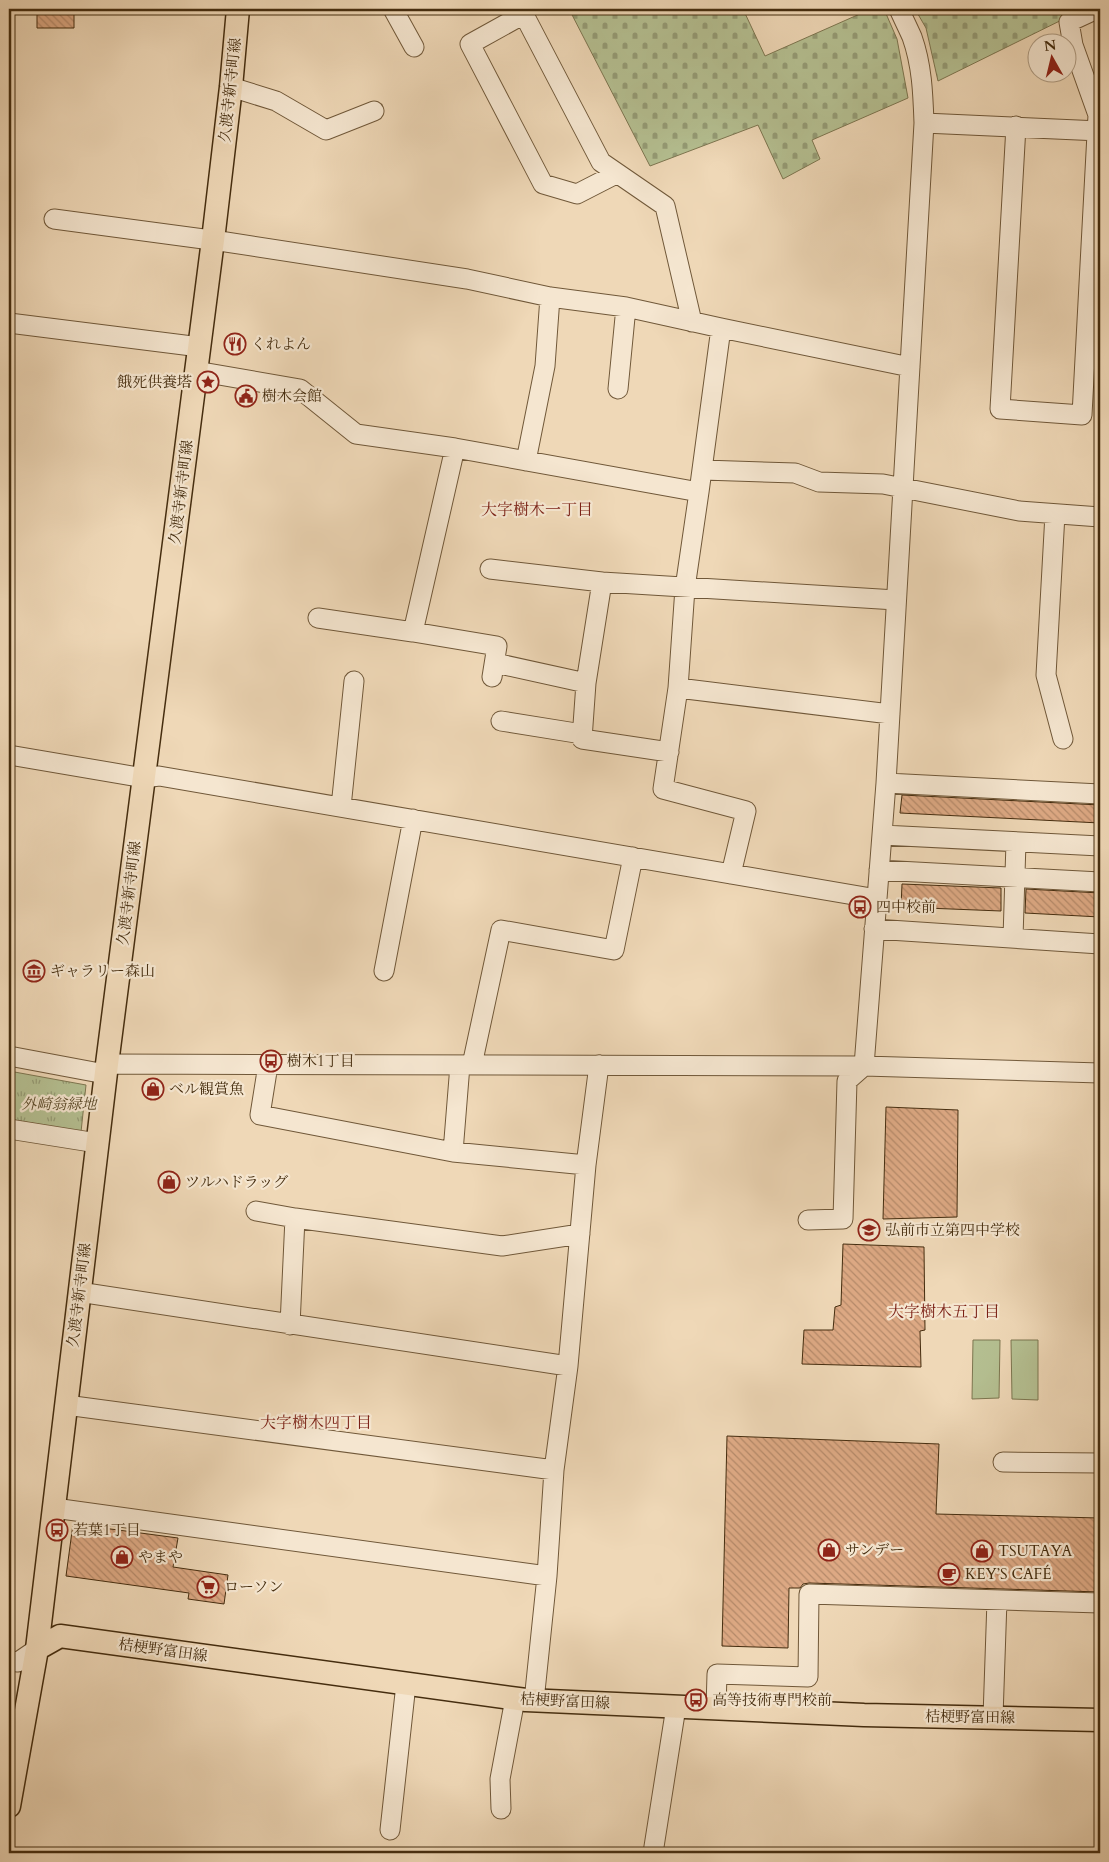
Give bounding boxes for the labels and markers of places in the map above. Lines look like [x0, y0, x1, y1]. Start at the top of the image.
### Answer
restaurant icon: くれよん [223, 332, 247, 356]
place label: くれよん [251, 334, 311, 354]
place icon: 餓死供養塔 [196, 370, 220, 394]
place label: 餓死供養塔 [117, 372, 192, 392]
public building icon: 樹木会館 [234, 384, 258, 408]
place label: 樹木会館 [262, 386, 322, 406]
bus stop icon: 四中校前 [848, 895, 872, 919]
place label: 四中校前 [876, 897, 936, 917]
museum icon: ギャラリー森山 [22, 959, 46, 983]
place label: ギャラリー森山 [50, 961, 155, 981]
bus stop icon: 樹木1丁目 [259, 1049, 283, 1073]
place label: 樹木1丁目 [287, 1051, 355, 1071]
shop icon: ベル観賞魚 [141, 1077, 165, 1101]
place label: ベル観賞魚 [169, 1079, 244, 1099]
shop icon: ツルハドラッグ [157, 1170, 181, 1194]
place label: ツルハドラッグ [185, 1172, 288, 1192]
school or university icon: 弘前市立第四中学校 [857, 1218, 881, 1242]
place label: 弘前市立第四中学校 [885, 1220, 1020, 1240]
bus stop icon: 若葉1丁目 [45, 1518, 69, 1542]
place label: 若葉1丁目 [73, 1520, 141, 1540]
shop icon: サンデー [817, 1538, 841, 1562]
shop icon: TSUTAYA [970, 1539, 994, 1563]
place label: サンデー [845, 1540, 904, 1560]
place label: TSUTAYA [998, 1541, 1073, 1561]
shop icon: やまや [110, 1545, 134, 1569]
place label: やまや [138, 1547, 183, 1567]
cafe icon: KEY’S CAFÉ [937, 1562, 961, 1586]
place label: KEY’S CAFÉ [965, 1564, 1051, 1584]
supermarket icon: ローソン [196, 1575, 220, 1599]
place label: ローソン [224, 1577, 283, 1597]
bus stop icon: 高等技術専門校前 [684, 1688, 708, 1712]
place label: 高等技術専門校前 [712, 1690, 832, 1710]

